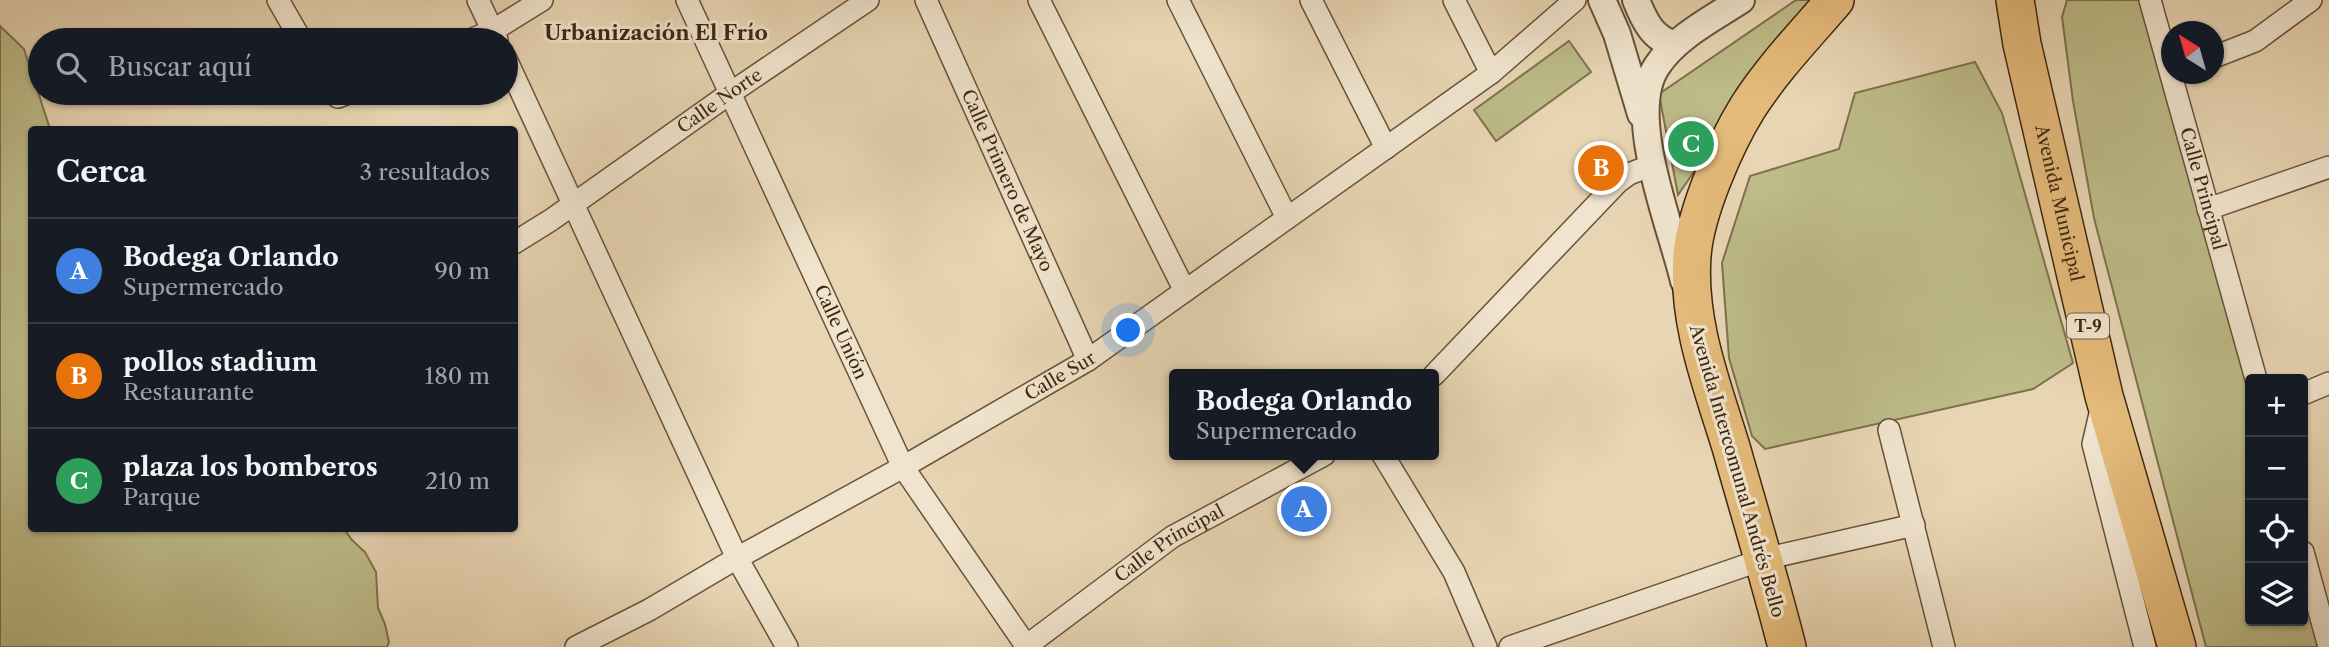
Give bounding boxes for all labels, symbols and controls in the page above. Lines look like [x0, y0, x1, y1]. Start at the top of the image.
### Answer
district label: Urbanización El Frío [544, 20, 768, 45]
north arrow [2161, 21, 2224, 84]
search box [28, 28, 518, 105]
icon: search [52, 48, 90, 86]
text: Buscar aquí [108, 51, 252, 83]
street label: Calle Norte [673, 64, 766, 138]
street label: Calle Primero de Mayo [957, 86, 1058, 275]
pin: C [1668, 118, 1714, 170]
street label: Avenida Municipal [2030, 122, 2088, 284]
street label: Calle Principal [2175, 125, 2230, 252]
pin: B [1578, 142, 1624, 194]
text: Cerca [56, 153, 146, 190]
text: 3 resultados [360, 158, 490, 186]
text: Bodega Orlando [123, 241, 339, 273]
text: A [70, 257, 88, 285]
text: 90 m [434, 257, 490, 285]
text: Supermercado [123, 273, 284, 301]
street label: Calle Unión [809, 281, 872, 383]
your location [1111, 313, 1145, 347]
road number: T-9 [2067, 314, 2109, 338]
street label: Avenida Intercomunal Andrés Bello [1684, 321, 1789, 620]
text: pollos stadium [123, 346, 318, 378]
street label: Calle Sur [1021, 347, 1101, 405]
text: B [70, 362, 88, 390]
text: 180 m [425, 362, 490, 390]
popup [1169, 369, 1439, 460]
map controls [2245, 374, 2308, 626]
button: + [2245, 374, 2308, 437]
text: Restaurante [123, 378, 254, 406]
text: Bodega Orlando [1196, 385, 1412, 417]
text: Supermercado [1196, 417, 1357, 445]
button: − [2245, 437, 2308, 500]
text: plaza los bomberos [123, 451, 378, 483]
text: C [70, 467, 88, 495]
text: 210 m [425, 467, 490, 495]
text: Parque [123, 483, 200, 511]
pin: A [1281, 483, 1327, 535]
street label: Calle Principal [1110, 500, 1228, 587]
button: locate [2245, 500, 2308, 563]
button: layers [2245, 563, 2308, 626]

